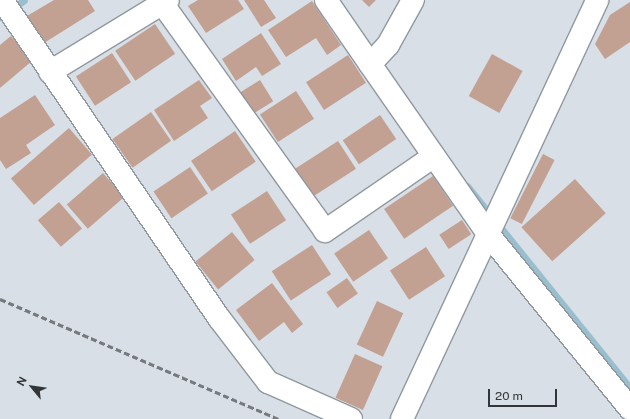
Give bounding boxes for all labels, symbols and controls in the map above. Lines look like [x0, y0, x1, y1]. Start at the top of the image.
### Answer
north arrow [12, 367, 52, 407]
text: N [14, 375, 29, 388]
scale bar [490, 381, 559, 407]
text: 20 m [495, 389, 523, 403]

